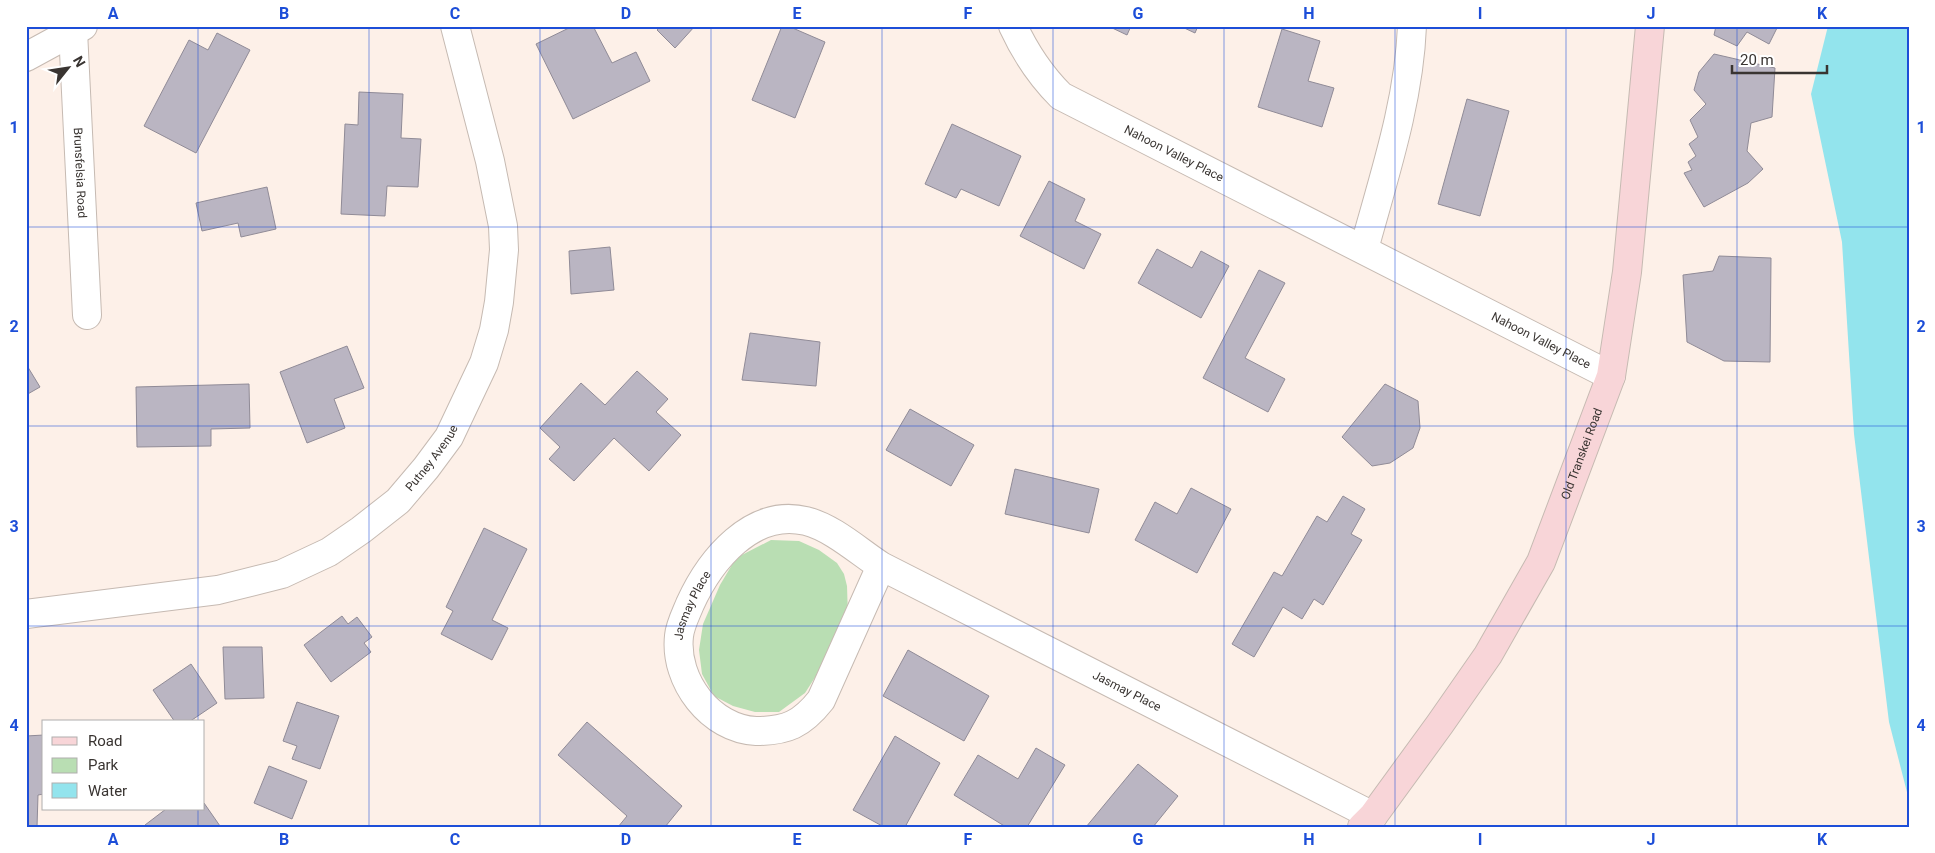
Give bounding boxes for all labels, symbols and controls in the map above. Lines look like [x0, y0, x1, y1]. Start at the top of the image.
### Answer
text: A [108, 4, 119, 23]
text: B [279, 4, 289, 23]
text: C [450, 4, 460, 23]
text: D [621, 4, 631, 23]
text: E [793, 4, 802, 23]
text: F [964, 4, 973, 23]
text: G [1133, 4, 1144, 23]
text: H [1303, 4, 1315, 23]
text: I [1478, 4, 1482, 23]
text: J [1647, 4, 1655, 23]
text: K [1817, 4, 1828, 23]
north arrow [42, 42, 92, 92]
scale bar [1732, 42, 1828, 74]
text: 20 m [1740, 51, 1774, 69]
text: N [70, 53, 89, 70]
text: 1 [9, 118, 19, 137]
text: 1 [1916, 118, 1926, 137]
street label: Nahoon Valley Place [1122, 122, 1226, 185]
street label: Brunsfelsia Road [71, 127, 89, 218]
street label: Nahoon Valley Place [1489, 309, 1593, 371]
text: 2 [9, 317, 19, 336]
text: 2 [1916, 317, 1926, 336]
street label: Old Transkei Road [1558, 406, 1605, 501]
street label: Putney Avenue [403, 423, 461, 494]
text: 3 [9, 517, 19, 536]
text: 3 [1916, 517, 1926, 536]
street label: Jasmay Place [672, 568, 714, 641]
street label: Jasmay Place [1091, 668, 1163, 714]
text: 4 [9, 716, 19, 735]
text: 4 [1916, 716, 1926, 735]
legend [42, 720, 205, 810]
text: Road [88, 732, 122, 750]
text: Park [88, 756, 119, 774]
text: Water [88, 782, 127, 800]
text: A [108, 830, 119, 849]
text: B [279, 830, 289, 849]
text: C [450, 830, 460, 849]
text: D [621, 830, 631, 849]
text: E [793, 830, 802, 849]
text: F [964, 830, 973, 849]
text: G [1133, 830, 1144, 849]
text: H [1303, 830, 1315, 849]
text: I [1478, 830, 1482, 849]
text: J [1647, 830, 1655, 849]
text: K [1817, 830, 1828, 849]

